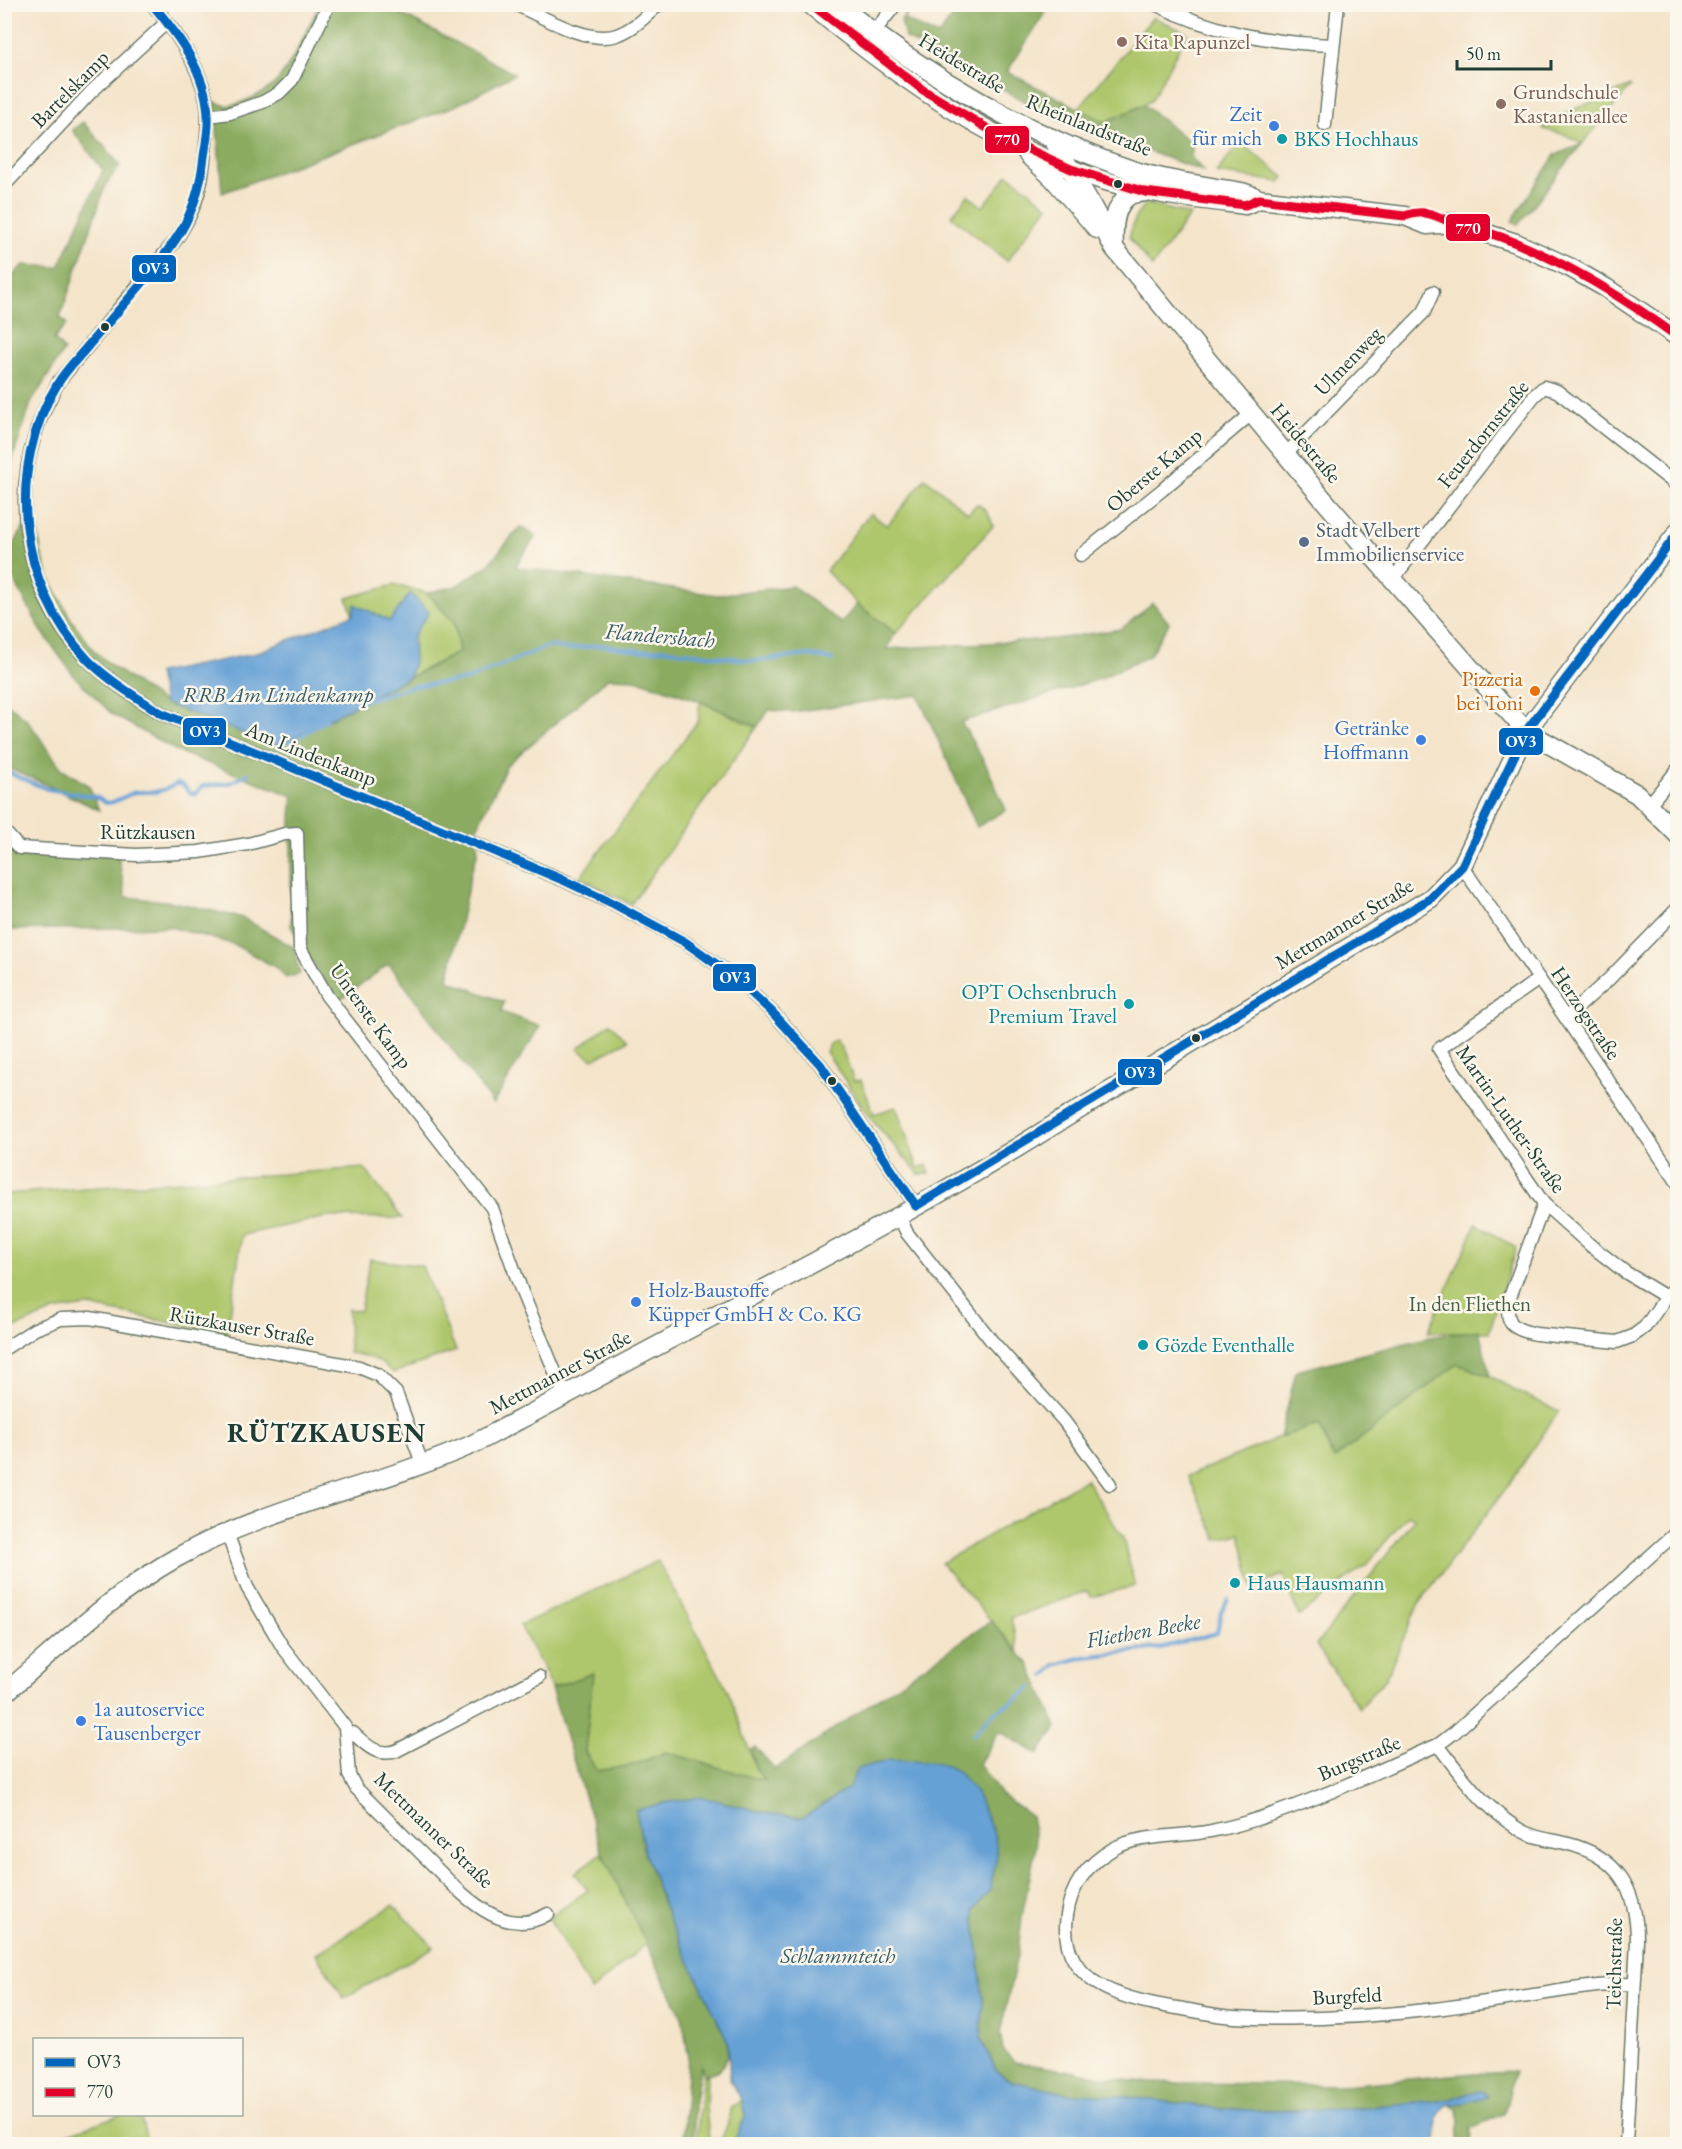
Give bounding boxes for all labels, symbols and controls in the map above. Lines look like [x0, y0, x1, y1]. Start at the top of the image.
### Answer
street label: Heidestraße [914, 26, 1011, 99]
place label: Kita Rapunzel [1134, 28, 1250, 55]
scale bar [1457, 33, 1552, 71]
marker: Kita Rapunzel [1115, 35, 1129, 49]
text: 50 m [1466, 42, 1501, 65]
street label: Bartelskamp [25, 44, 115, 133]
place label: Grundschule Kastanienallee [1513, 78, 1628, 129]
street label: Rheinlandstraße [1023, 87, 1156, 162]
marker: Grundschule Kastanienallee [1494, 97, 1508, 111]
place label: Zeit für mich [1192, 100, 1262, 151]
marker: Zeit für mich [1267, 119, 1281, 133]
line badge: 770 [984, 125, 1030, 154]
place label: BKS Hochhaus [1294, 125, 1419, 152]
text: 770 [994, 129, 1020, 150]
marker: BKS Hochhaus [1275, 132, 1289, 146]
unlabelled marker [1112, 178, 1124, 190]
line badge: 770 [1445, 213, 1491, 242]
text: 770 [1455, 218, 1481, 239]
line badge: OV3 [131, 254, 177, 283]
text: OV3 [138, 258, 170, 279]
street label: Ulmenweg [1308, 319, 1388, 401]
unlabelled marker [99, 321, 111, 333]
street label: Feuerdornstraße [1431, 374, 1534, 493]
street label: Heidestraße [1265, 397, 1348, 488]
street label: Oberste Kamp [1100, 421, 1208, 518]
place label: Stadt Velbert Immobilienservice [1316, 516, 1464, 567]
marker: Stadt Velbert Immobilienservice [1297, 535, 1311, 549]
water label: Flandersbach [603, 616, 716, 655]
place label: Pizzeria bei Toni [1456, 665, 1524, 716]
water label: RRB Am Lindenkamp [183, 680, 374, 709]
marker: Pizzeria bei Toni [1528, 684, 1542, 698]
place label: Getränke Hoffmann [1323, 714, 1409, 765]
street label: Am Lindenkamp [241, 715, 381, 792]
line badge: OV3 [182, 717, 227, 746]
text: OV3 [189, 721, 221, 742]
line badge: OV3 [1498, 727, 1544, 756]
text: OV3 [1505, 731, 1537, 752]
marker: Getränke Hoffmann [1414, 733, 1428, 747]
street label: Rützkausen [100, 818, 196, 845]
street label: Mettmanner Straße [1270, 872, 1418, 975]
street label: Unterste Kamp [324, 958, 419, 1074]
street label: Herzogstraße [1545, 961, 1628, 1065]
line badge: OV3 [712, 963, 757, 992]
text: OV3 [719, 967, 751, 988]
place label: OPT Ochsenbruch Premium Travel [961, 978, 1117, 1029]
marker: OPT Ochsenbruch Premium Travel [1122, 997, 1136, 1011]
unlabelled marker [1190, 1032, 1202, 1044]
street label: Martin-Luther-Straße [1450, 1039, 1573, 1198]
line badge: OV3 [1117, 1058, 1163, 1086]
text: OV3 [1124, 1062, 1156, 1083]
unlabelled marker [826, 1075, 838, 1087]
place label: Holz-Baustoffe Küpper GmbH & Co. KG [648, 1276, 862, 1327]
park label: In den Fliethen [1409, 1290, 1531, 1317]
marker: Holz-Baustoffe Küpper GmbH & Co. KG [629, 1295, 643, 1309]
street label: Rützkauser Straße [168, 1299, 317, 1352]
street label: Mettmanner Straße [484, 1323, 635, 1420]
place label: Gözde Eventhalle [1155, 1331, 1295, 1358]
marker: Gözde Eventhalle [1136, 1338, 1150, 1352]
district label: RÜTZKAUSEN [227, 1415, 427, 1450]
place label: Haus Hausmann [1247, 1569, 1385, 1596]
marker: Haus Hausmann [1228, 1576, 1242, 1590]
water label: Fliethen Beeke [1083, 1606, 1203, 1655]
place label: 1a autoservice Tausenberger [93, 1695, 205, 1746]
marker: 1a autoservice Tausenberger [74, 1714, 88, 1728]
street label: Burgstraße [1313, 1728, 1404, 1787]
street label: Mettmanner Straße [369, 1766, 500, 1894]
street label: Teichstraße [1599, 1918, 1628, 2010]
water label: Schlammteich [779, 1941, 896, 1970]
street label: Burgfeld [1312, 1980, 1383, 2011]
legend [33, 2038, 243, 2116]
text: OV3 [87, 2050, 121, 2073]
text: 770 [87, 2080, 113, 2103]

